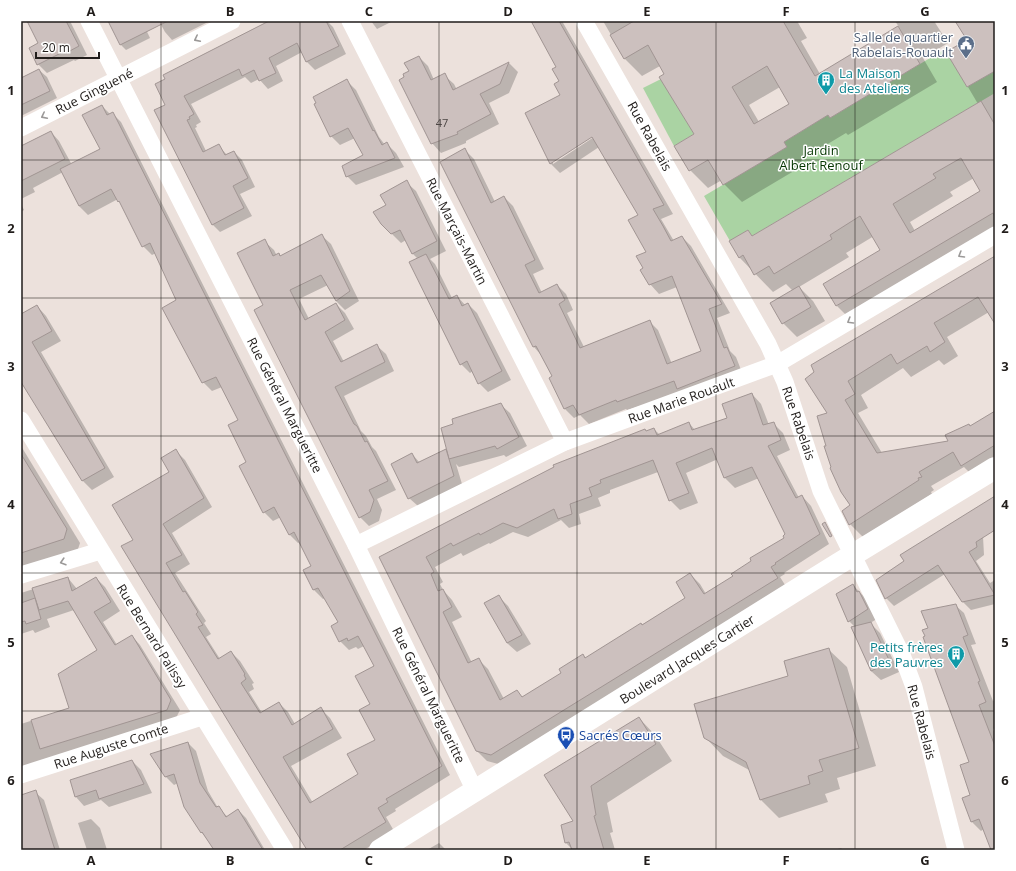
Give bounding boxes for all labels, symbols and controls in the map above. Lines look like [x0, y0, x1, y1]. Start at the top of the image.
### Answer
text: A [87, 2, 96, 20]
text: B [226, 2, 235, 20]
text: C [365, 2, 373, 20]
text: D [503, 2, 513, 20]
text: E [643, 2, 651, 20]
text: F [782, 2, 790, 20]
text: G [920, 2, 930, 20]
place label: Salle de quartier Rabelais-Rouault [851, 28, 954, 61]
scale bar [36, 34, 99, 60]
one-way arrow [194, 34, 202, 41]
public building icon: Salle de quartier Rabelais-Rouault [956, 34, 976, 59]
text: 20 m [42, 39, 70, 56]
street label: Rue Ginguené [52, 64, 136, 118]
place label: La Maison des Ateliers [839, 64, 909, 97]
building icon: La Maison des Ateliers [816, 70, 836, 95]
text: 1 [7, 81, 15, 99]
text: 1 [1001, 81, 1009, 99]
street label: Rue Rabelais [623, 98, 677, 174]
one-way arrow [41, 112, 48, 119]
house number: 47 [436, 115, 448, 130]
park label: Jardin Albert Renouf [779, 141, 863, 174]
street label: Rue Marçais-Martin [422, 174, 492, 288]
text: 2 [7, 219, 15, 237]
text: 2 [1001, 219, 1009, 237]
one-way arrow [958, 250, 965, 257]
one-way arrow [847, 317, 854, 324]
street label: Rue Général Margueritte [243, 334, 327, 476]
text: 3 [7, 357, 15, 375]
text: 3 [1001, 357, 1009, 375]
street label: Rue Marie Rouault [625, 372, 737, 428]
street label: Rue Rabelais [778, 384, 820, 462]
text: 4 [7, 495, 15, 513]
text: 4 [1001, 495, 1009, 513]
one-way arrow [59, 557, 66, 566]
street label: Rue Bernard Palissy [113, 580, 192, 692]
street label: Boulevard Jacques Cartier [616, 610, 759, 708]
street label: Rue Général Margueritte [388, 624, 470, 766]
text: 5 [7, 633, 15, 651]
text: 5 [1001, 633, 1009, 651]
place label: Petits frères des Pauvres [870, 638, 943, 671]
building icon: Petits frères des Pauvres [946, 644, 966, 669]
street label: Rue Rabelais [903, 682, 941, 762]
street label: Rue Auguste Comte [51, 719, 171, 773]
bus stop icon: Sacrés Cœurs [556, 725, 576, 750]
place label: Sacrés Cœurs [579, 726, 662, 744]
text: 6 [7, 771, 15, 789]
text: 6 [1001, 771, 1009, 789]
text: A [87, 851, 96, 869]
text: B [226, 851, 235, 869]
text: C [365, 851, 373, 869]
text: D [503, 851, 513, 869]
text: E [643, 851, 651, 869]
text: F [782, 851, 790, 869]
text: G [920, 851, 930, 869]

